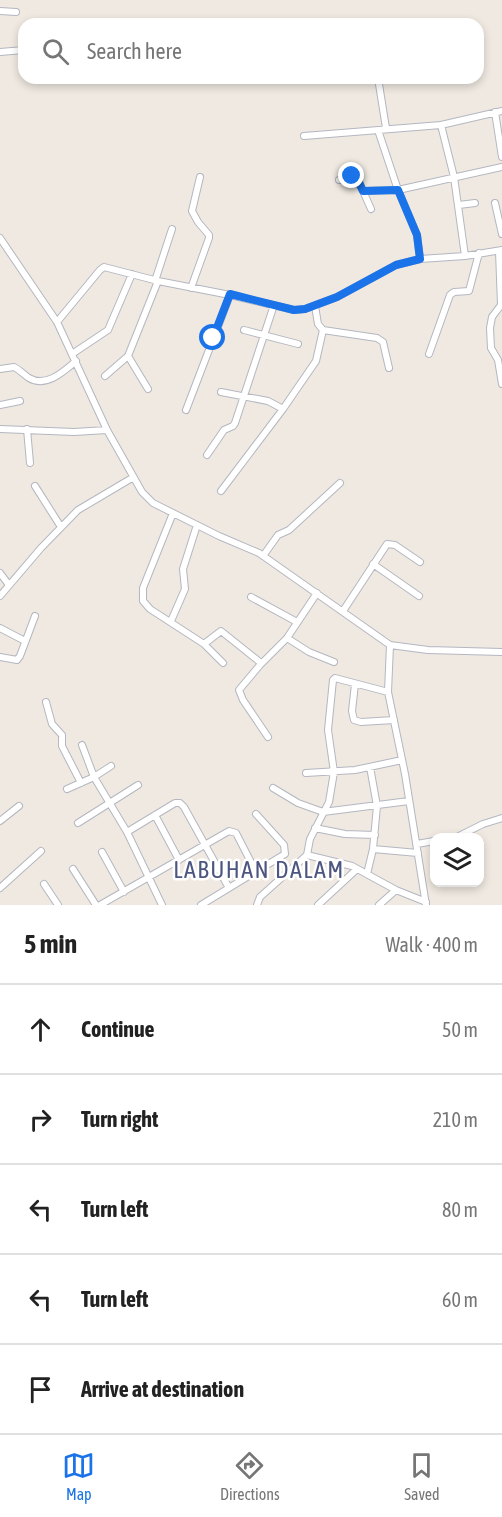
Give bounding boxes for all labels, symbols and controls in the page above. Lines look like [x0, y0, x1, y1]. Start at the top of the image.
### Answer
search box [18, 18, 484, 84]
icon: search [39, 35, 72, 68]
text: Search here [87, 38, 182, 64]
route end [338, 162, 364, 188]
route start [199, 324, 225, 350]
map controls [430, 833, 484, 887]
button: layers [430, 833, 484, 887]
district label: LABUHAN DALAM [173, 856, 345, 883]
text: 5 min [24, 929, 77, 959]
text: Walk · 400 m [386, 933, 478, 956]
icon: ahead [24, 1013, 57, 1046]
text: Continue [81, 1016, 155, 1042]
text: 50 m [442, 1018, 478, 1041]
icon: right [24, 1103, 57, 1136]
text: Turn right [81, 1106, 158, 1132]
text: 210 m [433, 1108, 478, 1131]
icon: left [24, 1193, 57, 1226]
text: Turn left [81, 1196, 148, 1222]
text: 80 m [442, 1198, 478, 1221]
icon: left [24, 1283, 57, 1316]
text: Turn left [81, 1286, 148, 1312]
text: 60 m [442, 1288, 478, 1311]
icon: arrive [24, 1373, 57, 1406]
text: Arrive at destination [81, 1376, 244, 1402]
tab: Map [62, 1449, 95, 1503]
tab: Directions [220, 1449, 280, 1503]
tab: Saved [404, 1449, 440, 1503]

